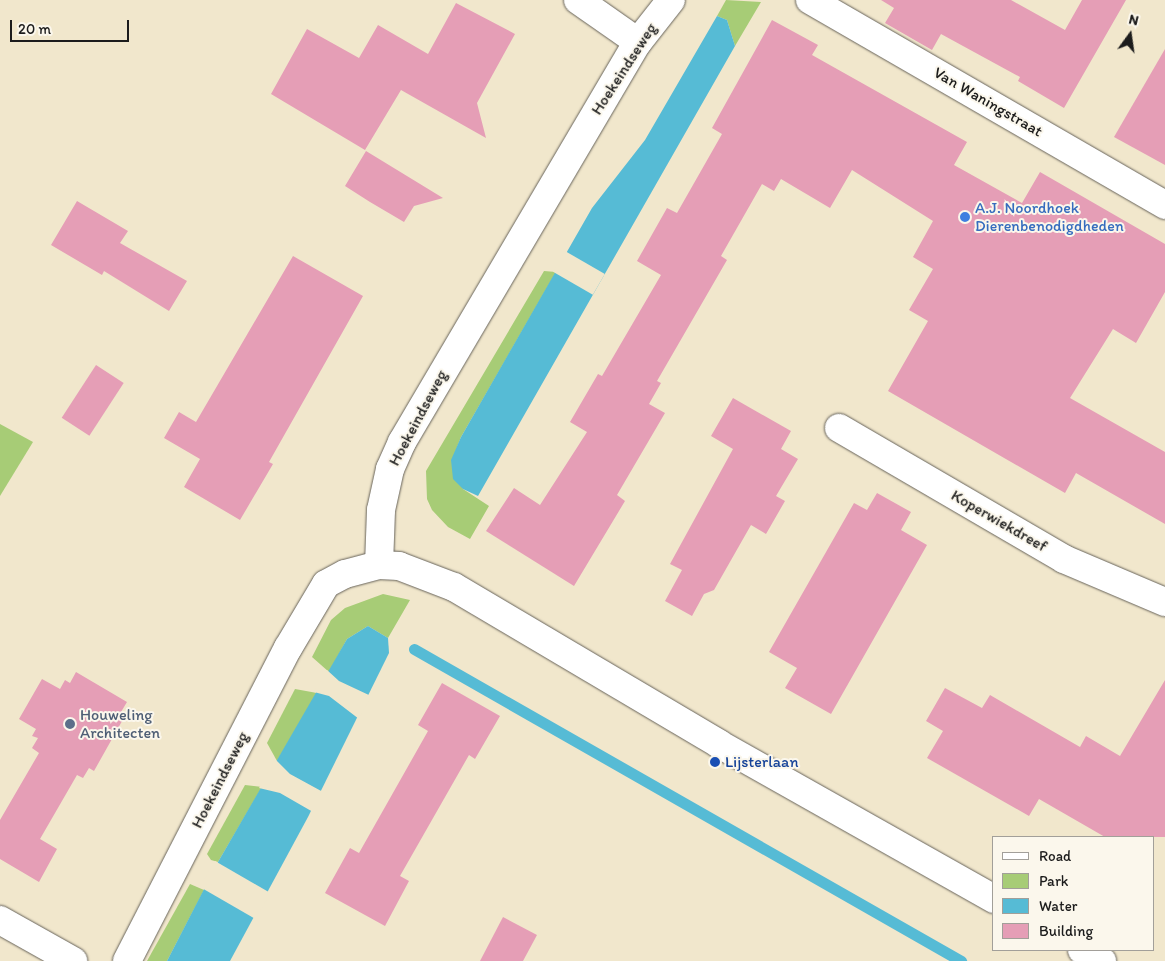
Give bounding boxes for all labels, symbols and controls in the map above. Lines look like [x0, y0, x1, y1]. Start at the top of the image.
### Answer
scale bar [12, 10, 131, 42]
north arrow [1105, 10, 1155, 60]
text: N [1127, 11, 1140, 29]
street label: Hoekeindseweg [587, 19, 661, 119]
text: 20 m [18, 20, 51, 38]
street label: Van Waningstraat [930, 63, 1046, 141]
place label: A.J. Noordhoek Dierenbenodigdheden [975, 198, 1124, 236]
marker: A.J. Noordhoek Dierenbenodigdheden [959, 211, 971, 223]
street label: Hoekeindseweg [385, 367, 451, 469]
street label: Koperwiekdreef [948, 486, 1050, 556]
place label: Houweling Architecten [80, 705, 160, 743]
marker: Houweling Architecten [64, 718, 76, 730]
street label: Hoekeindseweg [187, 729, 253, 831]
place label: Lijsterlaan [725, 752, 798, 772]
marker: Lijsterlaan [709, 756, 721, 768]
legend [992, 836, 1155, 951]
text: Road [1039, 847, 1071, 865]
text: Park [1039, 872, 1069, 890]
text: Water [1039, 897, 1077, 915]
text: Building [1039, 922, 1093, 940]

